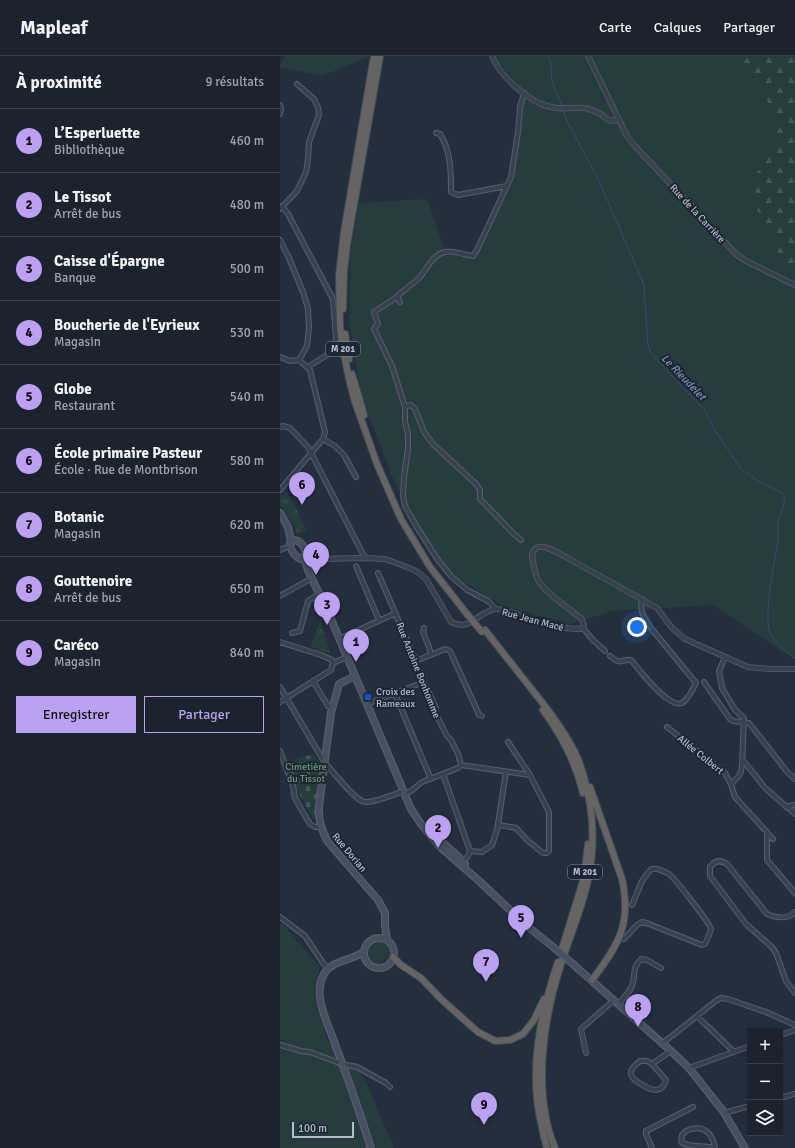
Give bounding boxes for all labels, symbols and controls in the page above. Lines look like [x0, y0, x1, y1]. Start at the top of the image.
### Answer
text: Mapleaf [20, 16, 88, 40]
text: Carte [599, 19, 632, 36]
text: Calques [654, 19, 701, 36]
text: Partager [723, 19, 775, 36]
text: À proximité [16, 72, 102, 93]
text: 9 résultats [205, 74, 264, 90]
text: L’Esperluette [54, 124, 140, 142]
text: 1 [25, 133, 33, 149]
text: 460 m [230, 133, 264, 149]
text: Bibliothèque [54, 142, 125, 158]
street label: Rue de la Carrière [667, 182, 728, 246]
text: Le Tissot [54, 188, 111, 206]
text: 2 [25, 197, 33, 213]
text: 480 m [230, 197, 264, 213]
text: Arrêt de bus [54, 206, 121, 222]
text: Caisse d'Épargne [54, 252, 165, 270]
text: 3 [25, 261, 33, 277]
text: 500 m [230, 261, 264, 277]
text: Banque [54, 270, 96, 286]
text: Boucherie de l'Eyrieux [54, 316, 199, 334]
text: 4 [25, 325, 33, 341]
text: 530 m [230, 325, 264, 341]
text: Magasin [54, 334, 101, 350]
road number: M 201 [326, 342, 360, 356]
water label: Le Rieudelet [659, 352, 709, 404]
text: Globe [54, 380, 92, 398]
text: 5 [25, 389, 33, 405]
text: 540 m [230, 389, 264, 405]
text: Restaurant [54, 398, 115, 414]
text: École primaire Pasteur [54, 444, 202, 462]
text: 6 [25, 453, 33, 469]
text: 580 m [230, 453, 264, 469]
text: École · Rue de Montbrison [54, 462, 198, 478]
pin: 6 [289, 472, 315, 505]
text: Botanic [54, 508, 104, 526]
text: 7 [25, 517, 33, 533]
text: 620 m [230, 517, 264, 533]
text: Magasin [54, 526, 101, 542]
pin: 4 [303, 542, 329, 575]
text: Gouttenoire [54, 572, 132, 590]
text: 8 [25, 581, 33, 597]
text: 650 m [230, 581, 264, 597]
text: Arrêt de bus [54, 590, 121, 606]
pin: 3 [314, 592, 340, 625]
street label: Rue Jean Macé [501, 606, 565, 634]
your location [627, 617, 647, 637]
street label: Rue Antoine Bonhomme [393, 621, 443, 720]
pin: 1 [343, 629, 369, 662]
text: Caréco [54, 636, 99, 654]
text: 9 [25, 645, 33, 661]
text: 840 m [230, 645, 264, 661]
text: Magasin [54, 654, 101, 670]
place label: Croix des Rameaux [376, 686, 416, 710]
marker: Croix des Rameaux [363, 692, 373, 702]
button: Enregistrer [16, 696, 136, 733]
button: Partager [144, 696, 264, 733]
street label: Allée Colbert [675, 733, 726, 777]
park label: Cimetière du Tissot [285, 761, 327, 785]
pin: 2 [425, 815, 451, 848]
street label: Rue Dorian [329, 831, 369, 875]
road number: M 201 [568, 865, 602, 879]
pin: 5 [508, 905, 534, 938]
pin: 7 [473, 949, 499, 982]
pin: 8 [625, 994, 651, 1027]
map controls [747, 1028, 783, 1136]
button: + [747, 1028, 783, 1064]
button: − [747, 1064, 783, 1100]
pin: 9 [471, 1092, 497, 1125]
button: layers [747, 1100, 783, 1136]
scale bar [292, 1120, 354, 1139]
text: 100 m [298, 1122, 327, 1135]

